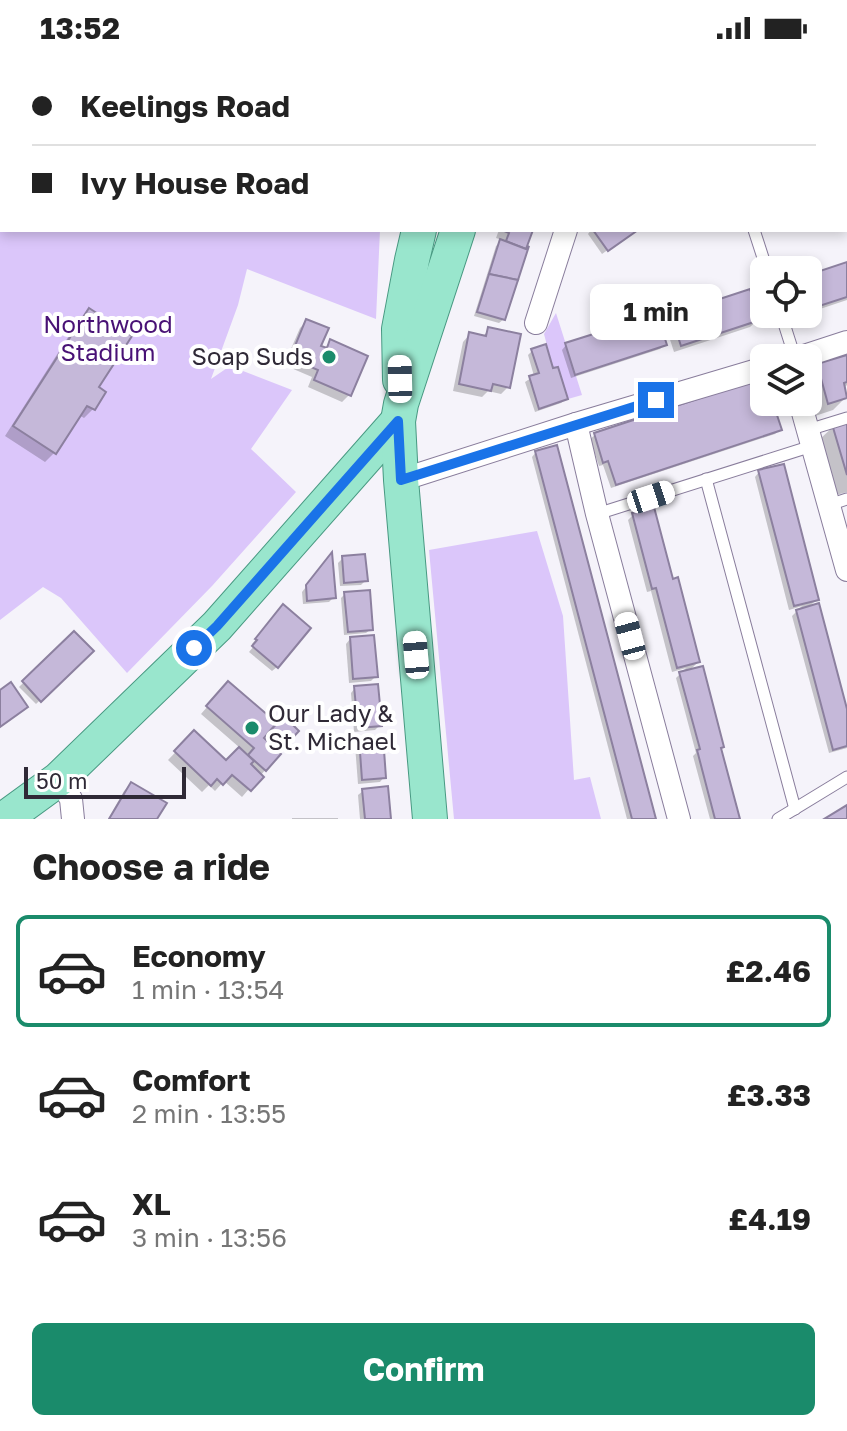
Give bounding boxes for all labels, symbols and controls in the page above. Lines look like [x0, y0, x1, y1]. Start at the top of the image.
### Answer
text: 13:52 [40, 10, 120, 46]
text: Keelings Road [80, 88, 290, 124]
text: Ivy House Road [80, 165, 309, 201]
map controls [750, 256, 822, 416]
button: locate [750, 256, 822, 328]
callout: 1 min [590, 284, 722, 340]
text: 1 min [623, 296, 689, 327]
park label: Northwood Stadium [43, 309, 173, 366]
place label: Soap Suds [192, 341, 313, 370]
button: layers [750, 344, 822, 416]
marker: Soap Suds [320, 348, 338, 366]
car [388, 355, 412, 403]
route end [638, 382, 674, 418]
car [624, 478, 678, 516]
car [612, 610, 648, 662]
route start [176, 630, 212, 666]
car [402, 630, 430, 680]
place label: Our Lady & St. Michael [268, 698, 396, 755]
marker: Our Lady & St. Michael [243, 719, 261, 737]
scale bar [24, 763, 186, 799]
text: 50 m [36, 767, 87, 794]
text: Choose a ride [32, 845, 270, 888]
icon: car [36, 935, 108, 1007]
text: Economy [132, 938, 266, 974]
text: £2.46 [726, 953, 811, 989]
text: 1 min · 13:54 [132, 974, 284, 1005]
icon: car [36, 1059, 108, 1131]
text: Comfort [132, 1062, 251, 1098]
text: £3.33 [727, 1077, 811, 1113]
text: 2 min · 13:55 [132, 1098, 286, 1129]
icon: car [36, 1183, 108, 1255]
text: XL [132, 1186, 171, 1222]
text: £4.19 [728, 1201, 811, 1237]
text: 3 min · 13:56 [132, 1222, 287, 1253]
button: Confirm [32, 1323, 815, 1415]

